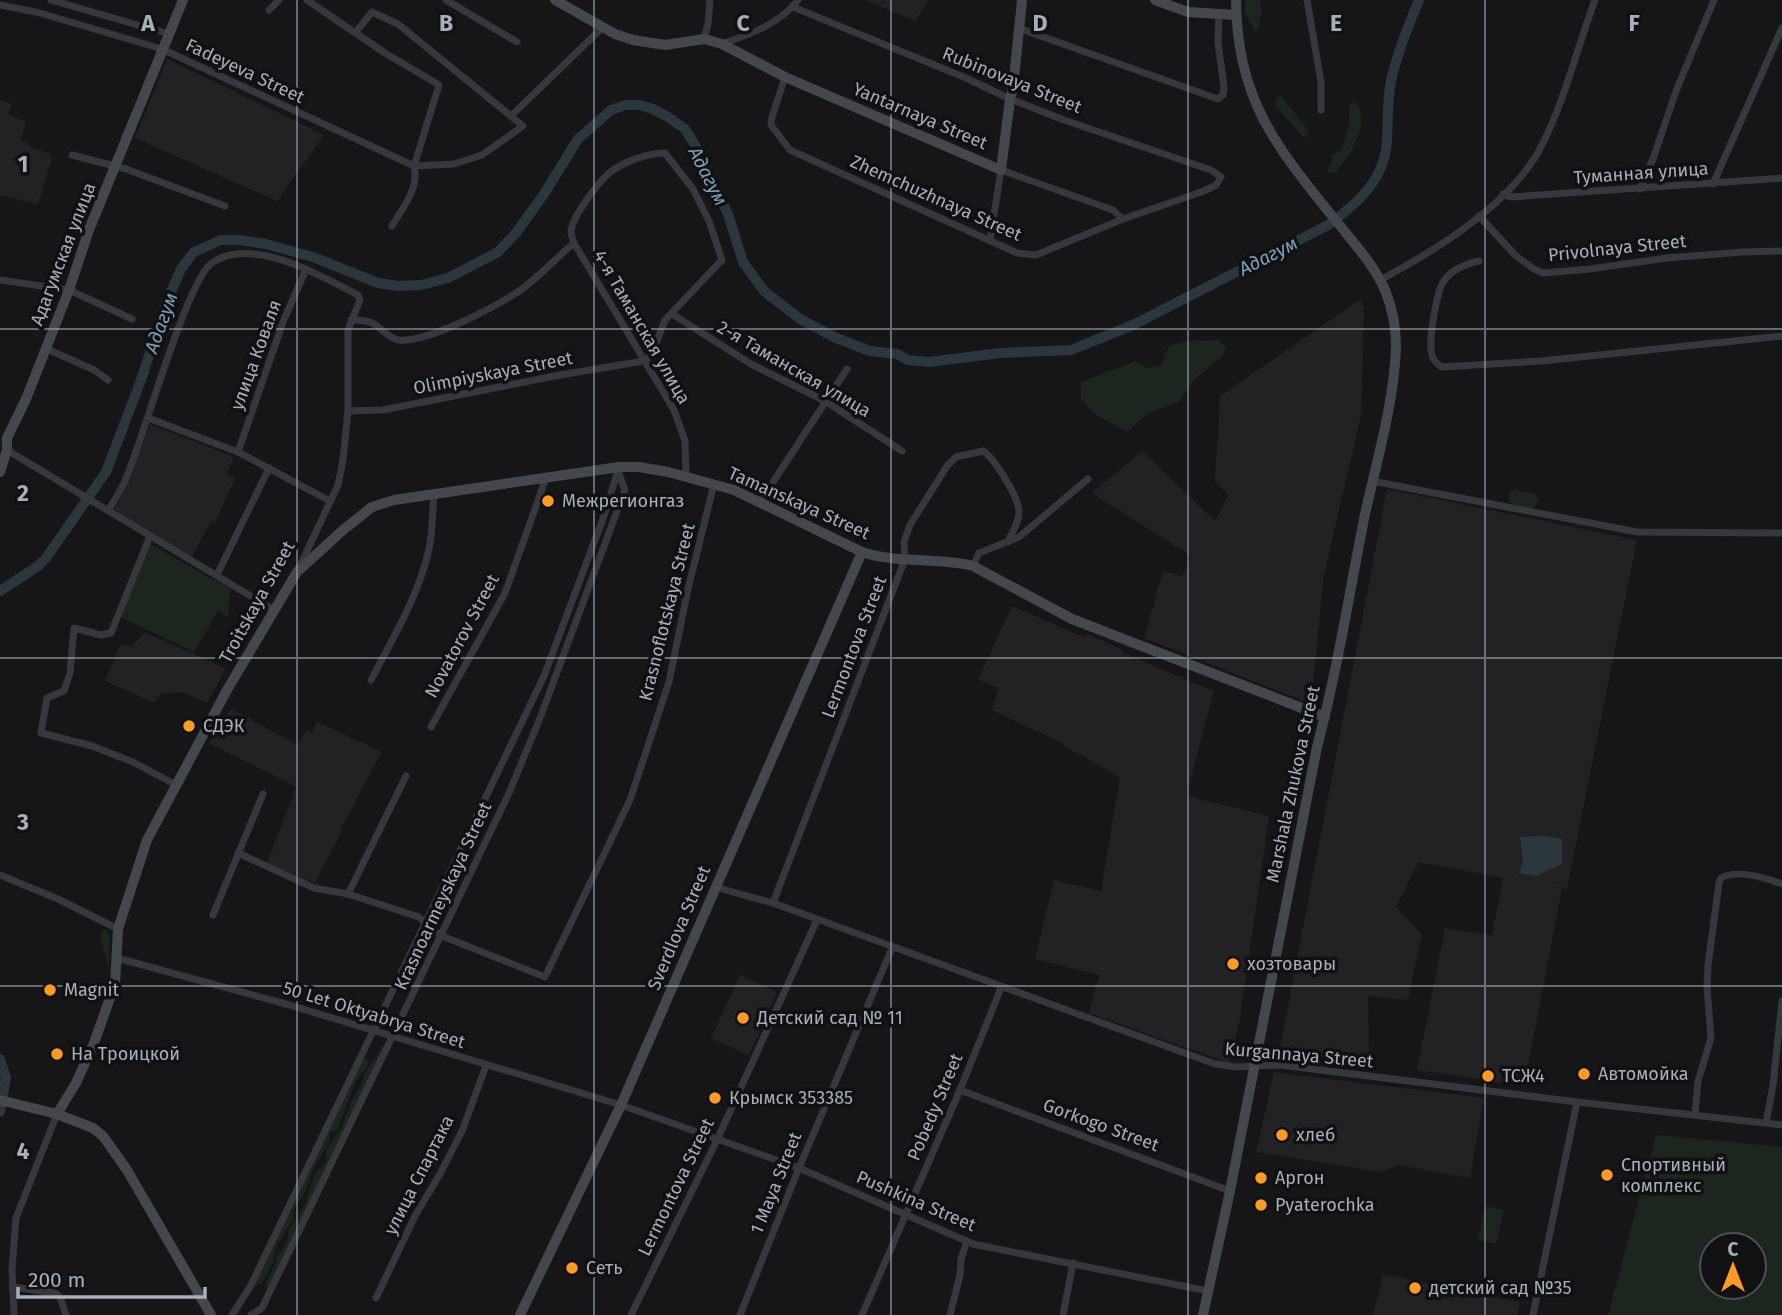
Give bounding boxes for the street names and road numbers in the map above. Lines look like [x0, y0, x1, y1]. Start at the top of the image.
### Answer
street label: Fadeyeva Street [182, 34, 308, 108]
street label: Rubinovaya Street [939, 42, 1085, 118]
street label: Yantarnaya Street [849, 78, 991, 154]
street label: Zhemchuzhnaya Street [847, 150, 1026, 246]
street label: Туманная улица [1573, 157, 1709, 189]
street label: Адагумская улица [26, 180, 100, 328]
street label: Privolnaya Street [1547, 230, 1688, 266]
street label: 4-я Таманская улица [589, 246, 695, 408]
street label: улица Коваля [226, 297, 286, 413]
street label: 2-я Таманская улица [713, 316, 875, 422]
street label: Olimpiyskaya Street [412, 347, 575, 399]
street label: Tamanskaya Street [725, 462, 874, 544]
street label: Krasnoflotskaya Street [634, 520, 700, 703]
street label: Troitskaya Street [214, 537, 300, 667]
street label: Novatorov Street [420, 570, 504, 702]
street label: Lermontova Street [817, 572, 891, 721]
street label: Marshala Zhukova Street [1261, 683, 1325, 884]
street label: Krasnoarmeyskaya Street [390, 798, 497, 994]
street label: Sverdlova Street [643, 862, 715, 994]
street label: 50 Let Oktyabrya Street [280, 977, 468, 1053]
street label: Kurgannaya Street [1224, 1038, 1375, 1072]
street label: Pobedy Street [903, 1050, 968, 1164]
street label: Gorkogo Street [1040, 1094, 1162, 1156]
street label: улица Спартака [379, 1111, 459, 1239]
street label: Lermontova Street [633, 1114, 719, 1259]
street label: 1 Maya Street [746, 1128, 807, 1237]
street label: Pushkina Street [853, 1166, 980, 1236]

